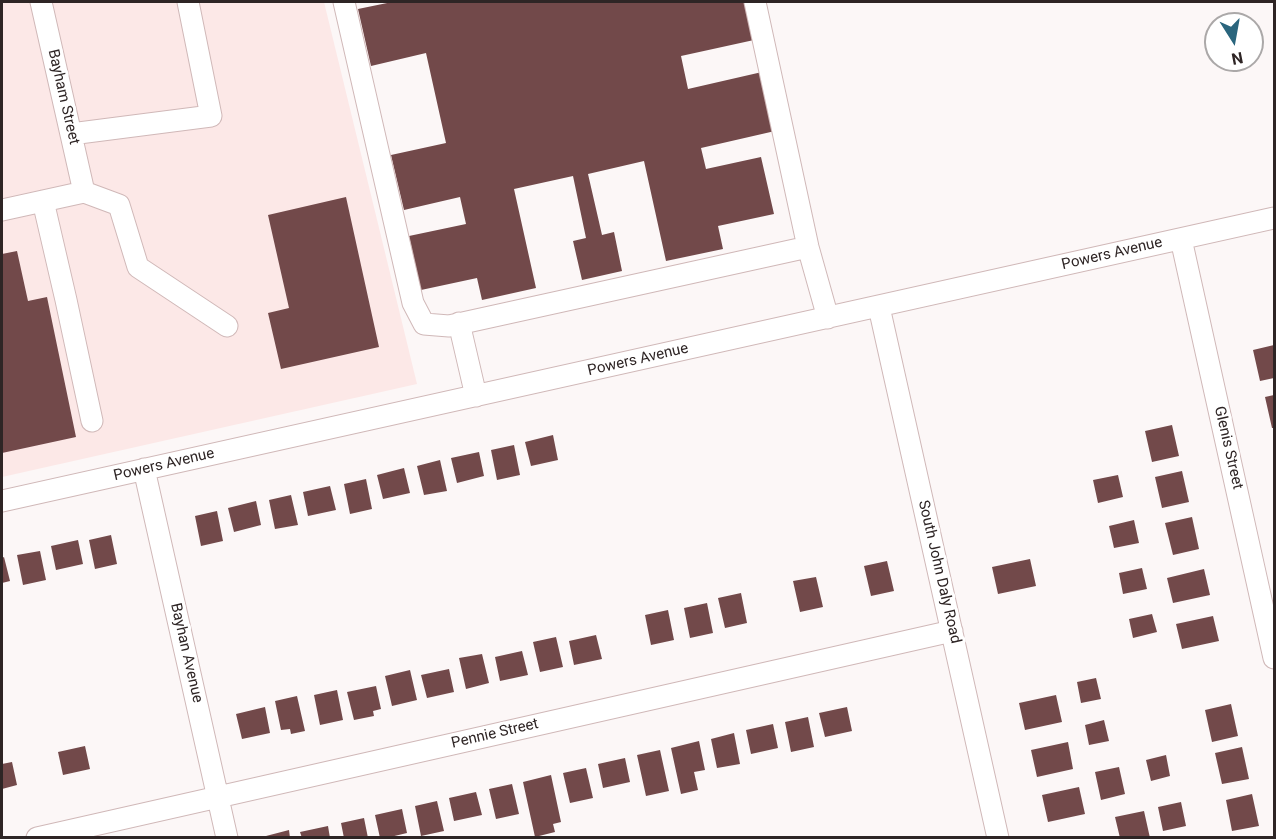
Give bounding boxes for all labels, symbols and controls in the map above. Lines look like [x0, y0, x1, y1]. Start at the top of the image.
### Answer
north arrow [1204, 12, 1264, 72]
street label: Bayham Street [43, 48, 83, 146]
text: N [1230, 48, 1245, 69]
street label: Powers Avenue [1060, 234, 1164, 274]
street label: Powers Avenue [586, 340, 690, 380]
street label: Glenis Street [1210, 405, 1246, 491]
street label: Powers Avenue [112, 445, 216, 485]
street label: South John Daly Road [914, 499, 964, 645]
street label: Bayhan Avenue [166, 601, 206, 705]
street label: Pennie Street [450, 715, 540, 753]

